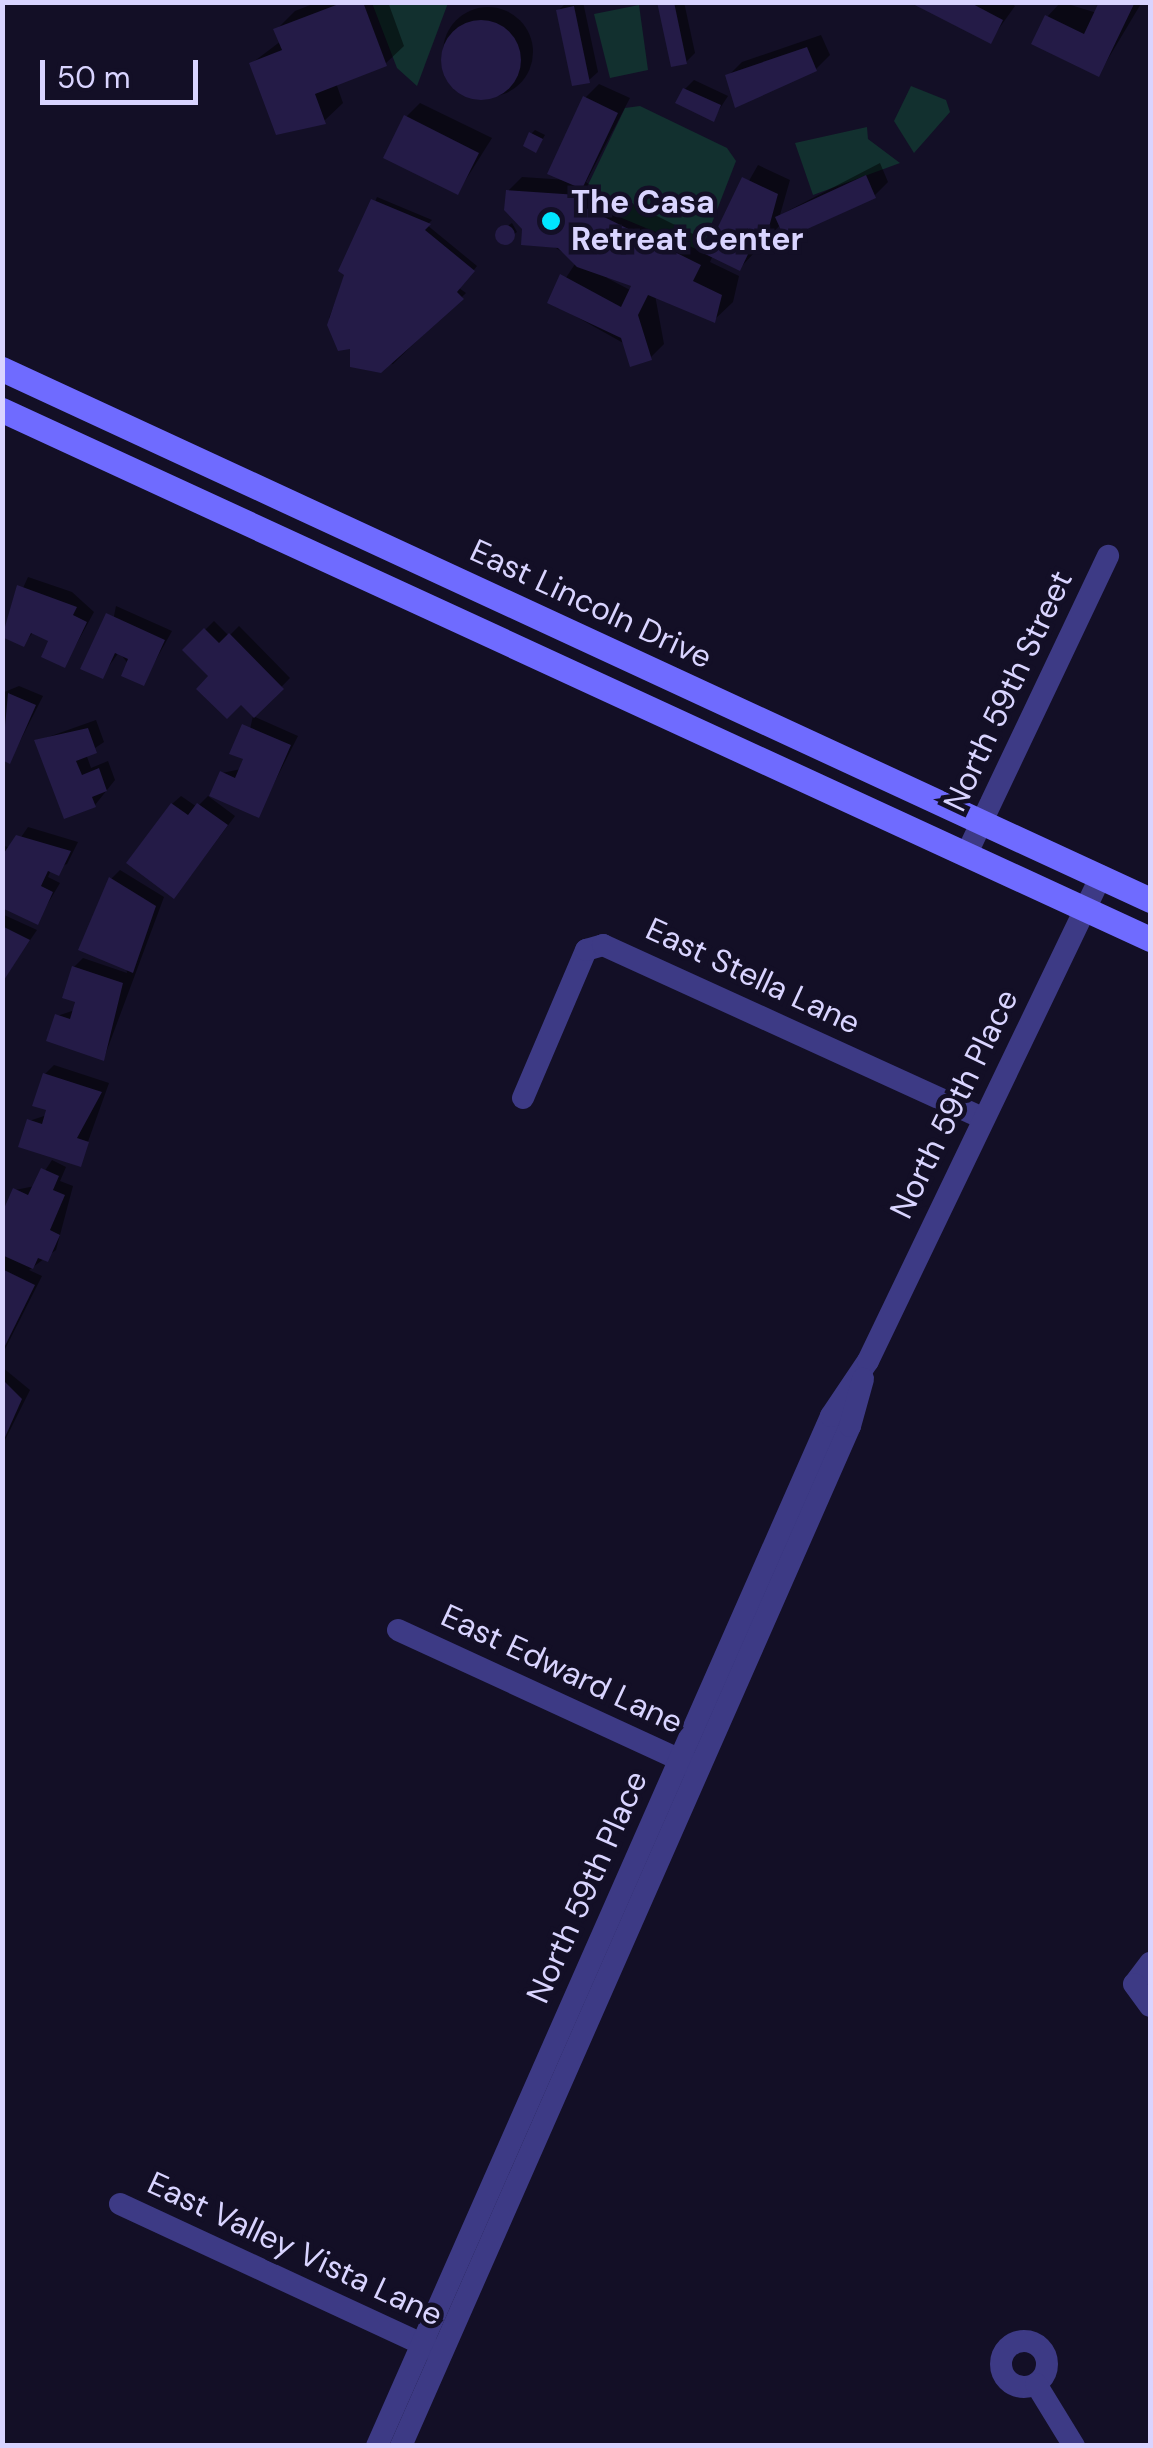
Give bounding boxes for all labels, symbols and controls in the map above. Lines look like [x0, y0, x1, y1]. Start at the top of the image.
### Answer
scale bar [45, 40, 202, 102]
text: 50 m [57, 58, 131, 97]
place label: The Casa Retreat Center [571, 184, 804, 259]
marker: The Casa Retreat Center [540, 210, 562, 232]
street label: East Lincoln Drive [464, 531, 718, 677]
street label: North 59th Street [935, 565, 1081, 817]
street label: East Stella Lane [640, 910, 866, 1042]
street label: North 59th Place [882, 983, 1026, 1225]
street label: East Edward Lane [435, 1596, 689, 1742]
street label: North 59th Place [519, 1765, 655, 2009]
street label: East Valley Vista Lane [142, 2164, 448, 2334]

